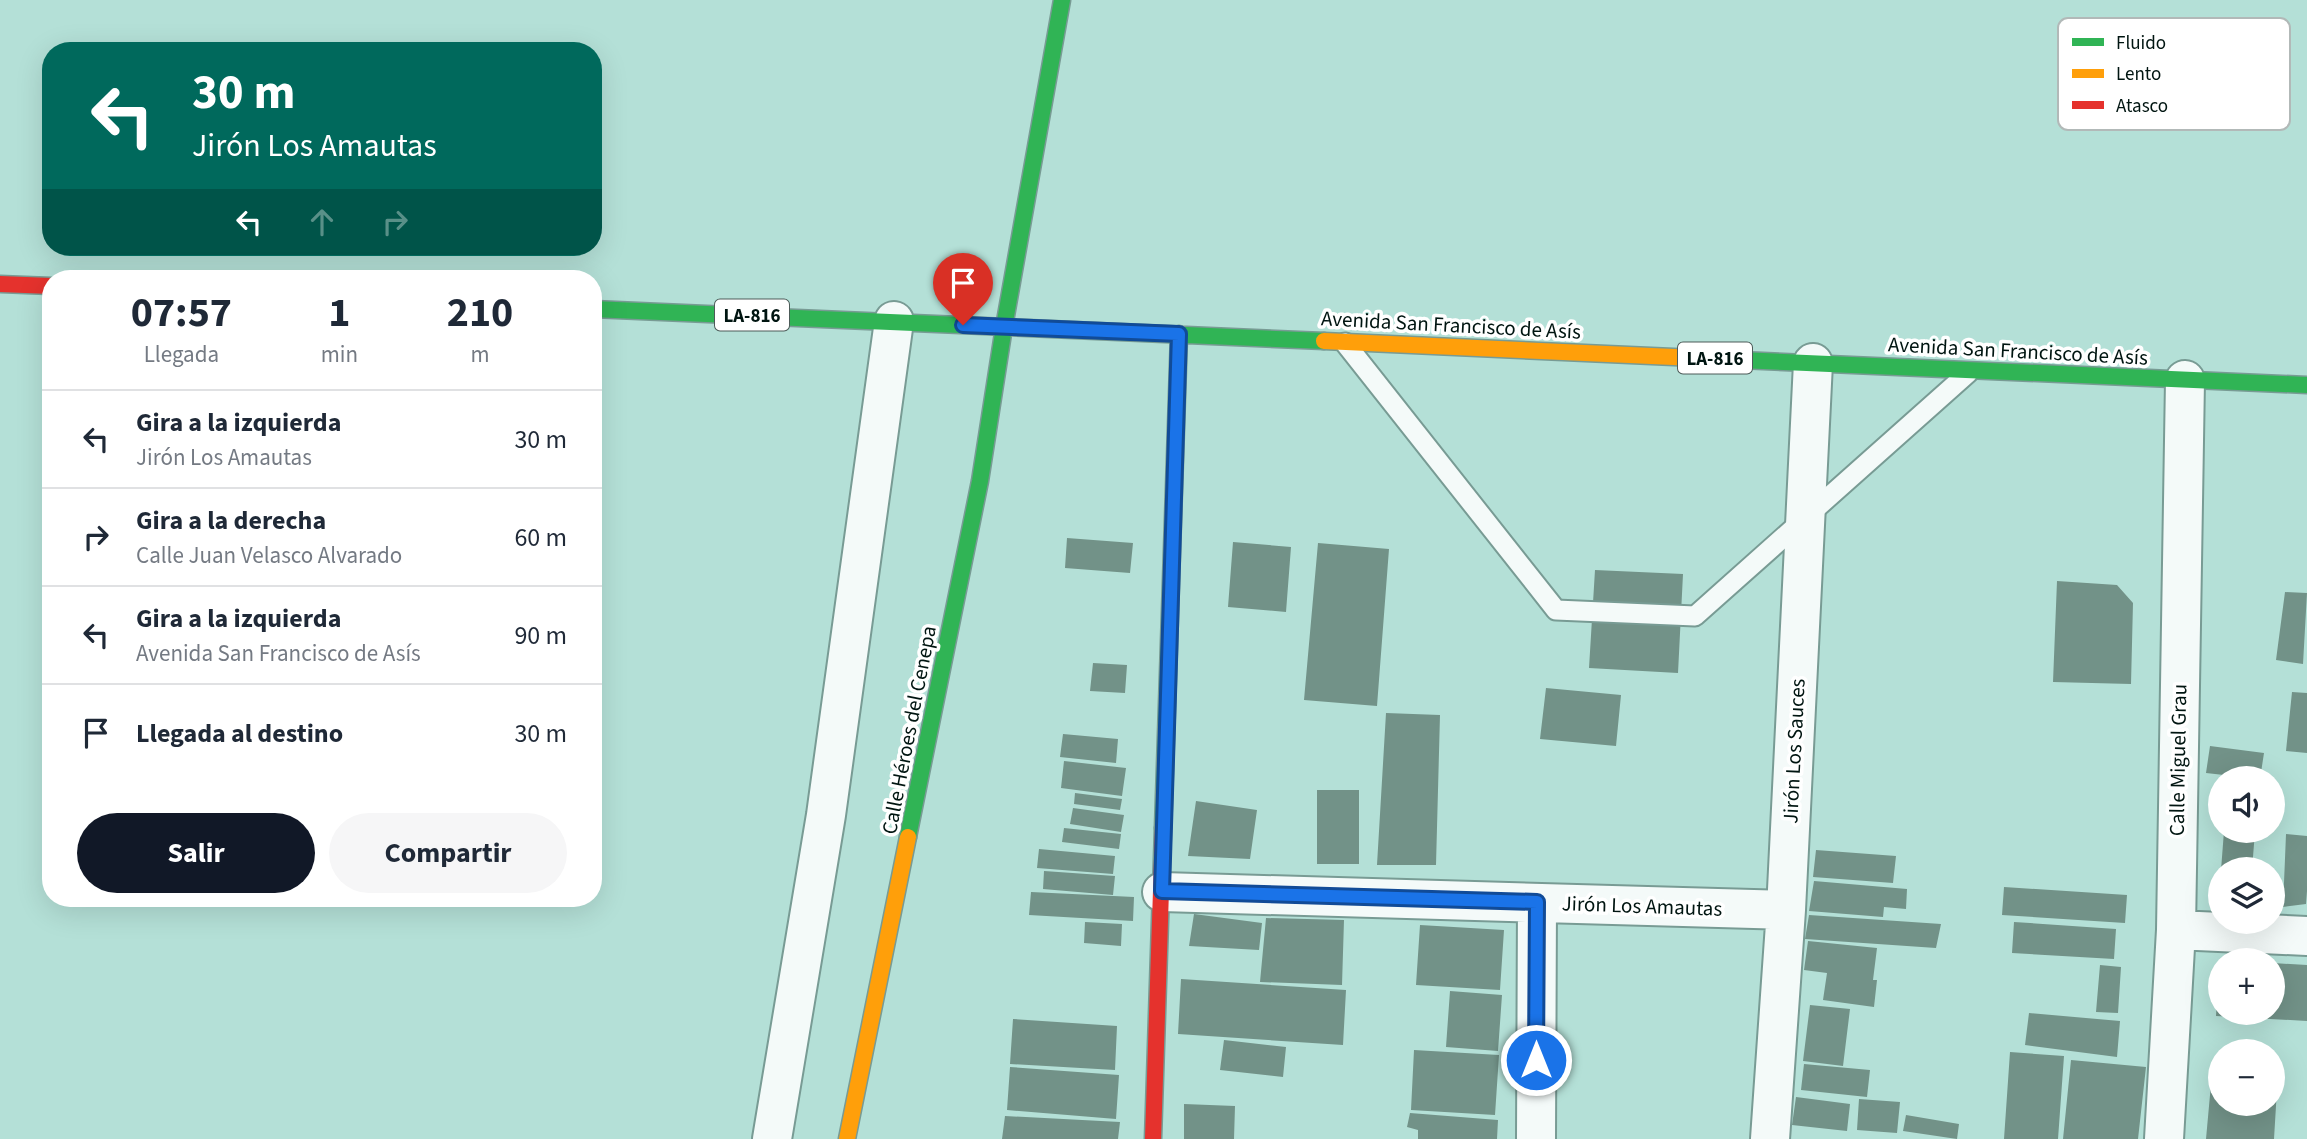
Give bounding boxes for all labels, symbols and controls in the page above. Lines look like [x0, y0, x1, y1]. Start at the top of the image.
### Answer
legend [2058, 18, 2290, 130]
text: Fluido [2116, 30, 2166, 57]
text: 30 m [192, 58, 296, 128]
text: Lento [2116, 61, 2161, 88]
icon: left [77, 70, 168, 161]
text: Atasco [2116, 93, 2168, 120]
text: Jirón Los Amautas [192, 123, 437, 169]
icon: left [230, 203, 268, 241]
icon: ahead [303, 203, 341, 241]
icon: right [376, 203, 414, 241]
pin [933, 253, 993, 325]
icon: arrive [944, 264, 982, 302]
text: 07:57 [131, 283, 232, 343]
text: 1 [328, 283, 350, 343]
text: 210 [447, 283, 513, 343]
road number: LA-816 [715, 300, 789, 330]
street label: Avenida San Francisco de Asís [1320, 303, 1582, 347]
street label: Avenida San Francisco de Asís [1887, 329, 2149, 373]
text: Llegada [144, 338, 219, 371]
text: min [321, 338, 358, 371]
text: m [470, 338, 490, 371]
road number: LA-816 [1678, 342, 1752, 374]
text: Gira a la izquierda [136, 404, 341, 441]
icon: left [77, 420, 115, 458]
text: 30 m [514, 421, 567, 458]
text: Jirón Los Amautas [136, 441, 312, 474]
text: Gira a la derecha [136, 502, 326, 539]
icon: right [77, 518, 115, 556]
text: 60 m [514, 519, 567, 556]
text: Calle Juan Velasco Alvarado [136, 539, 402, 572]
text: Gira a la izquierda [136, 600, 341, 637]
icon: left [77, 616, 115, 654]
text: 90 m [514, 617, 567, 654]
street label: Calle Héroes del Cenepa [874, 623, 944, 837]
text: Avenida San Francisco de Asís [136, 637, 421, 670]
street label: Jirón Los Sauces [1775, 677, 1813, 824]
street label: Calle Miguel Grau [2162, 684, 2194, 836]
icon: arrive [77, 714, 115, 752]
text: Llegada al destino [136, 715, 343, 752]
text: 30 m [514, 715, 567, 752]
map controls [2208, 766, 2285, 1116]
button: sound [2208, 766, 2285, 843]
button: Salir [77, 813, 315, 893]
button: Compartir [329, 813, 567, 893]
button: layers [2208, 857, 2285, 934]
street label: Jirón Los Amautas [1561, 888, 1723, 924]
button: + [2208, 948, 2285, 1025]
position arrow [1499, 1023, 1573, 1097]
button: − [2208, 1039, 2285, 1116]

